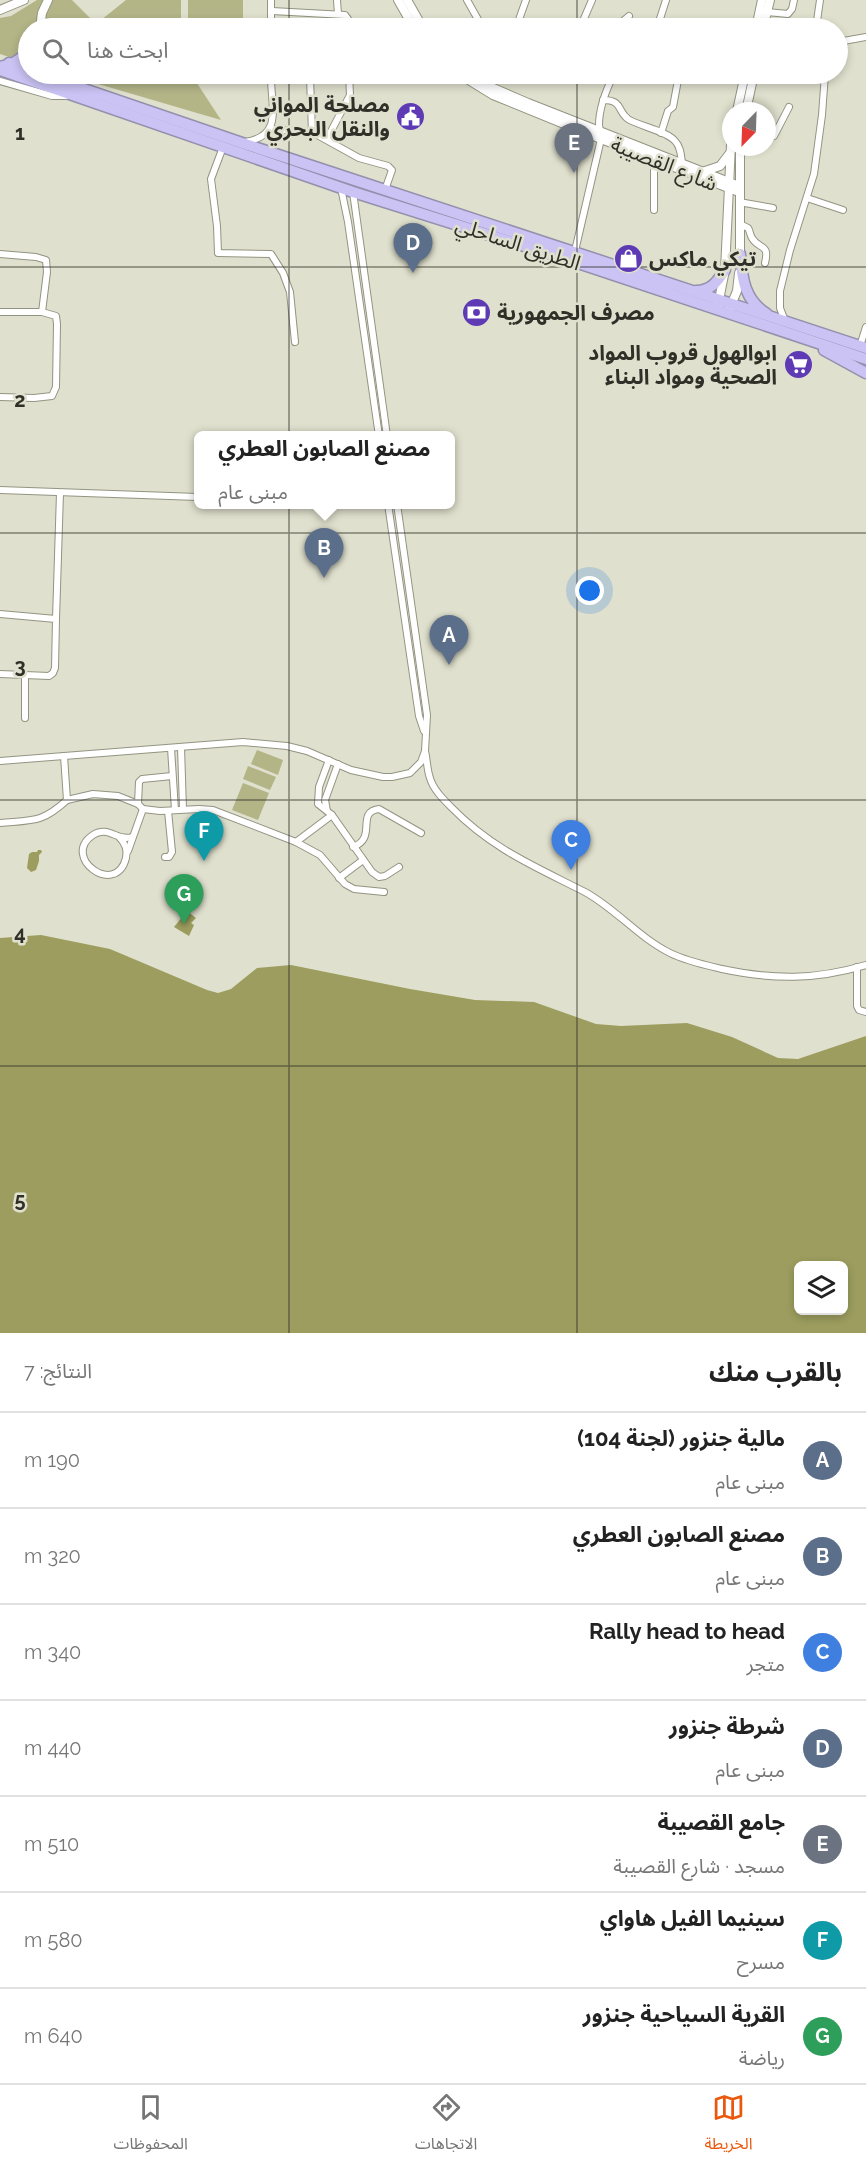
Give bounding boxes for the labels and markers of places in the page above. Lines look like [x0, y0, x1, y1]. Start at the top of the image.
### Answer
place label: مصلحة المواني والنقل البحري [254, 92, 390, 146]
public building icon: مصلحة المواني والنقل البحري [395, 101, 427, 133]
pin: E [554, 124, 594, 173]
pin: D [394, 224, 432, 273]
shop icon: تيكي ماكس [612, 243, 644, 275]
place label: تيكي ماكس [649, 246, 757, 276]
bank icon: مصرف الجمهورية [460, 297, 492, 329]
place label: مصرف الجمهورية [497, 300, 655, 325]
place label: ابوالهول قروب المواد الصحية ومواد البناء [588, 340, 777, 389]
supermarket icon: ابوالهول قروب المواد الصحية ومواد البناء [782, 349, 814, 381]
pin: B [304, 528, 344, 578]
pin: A [430, 616, 468, 665]
pin: F [184, 812, 224, 861]
pin: C [552, 820, 590, 870]
pin: G [164, 874, 204, 924]

